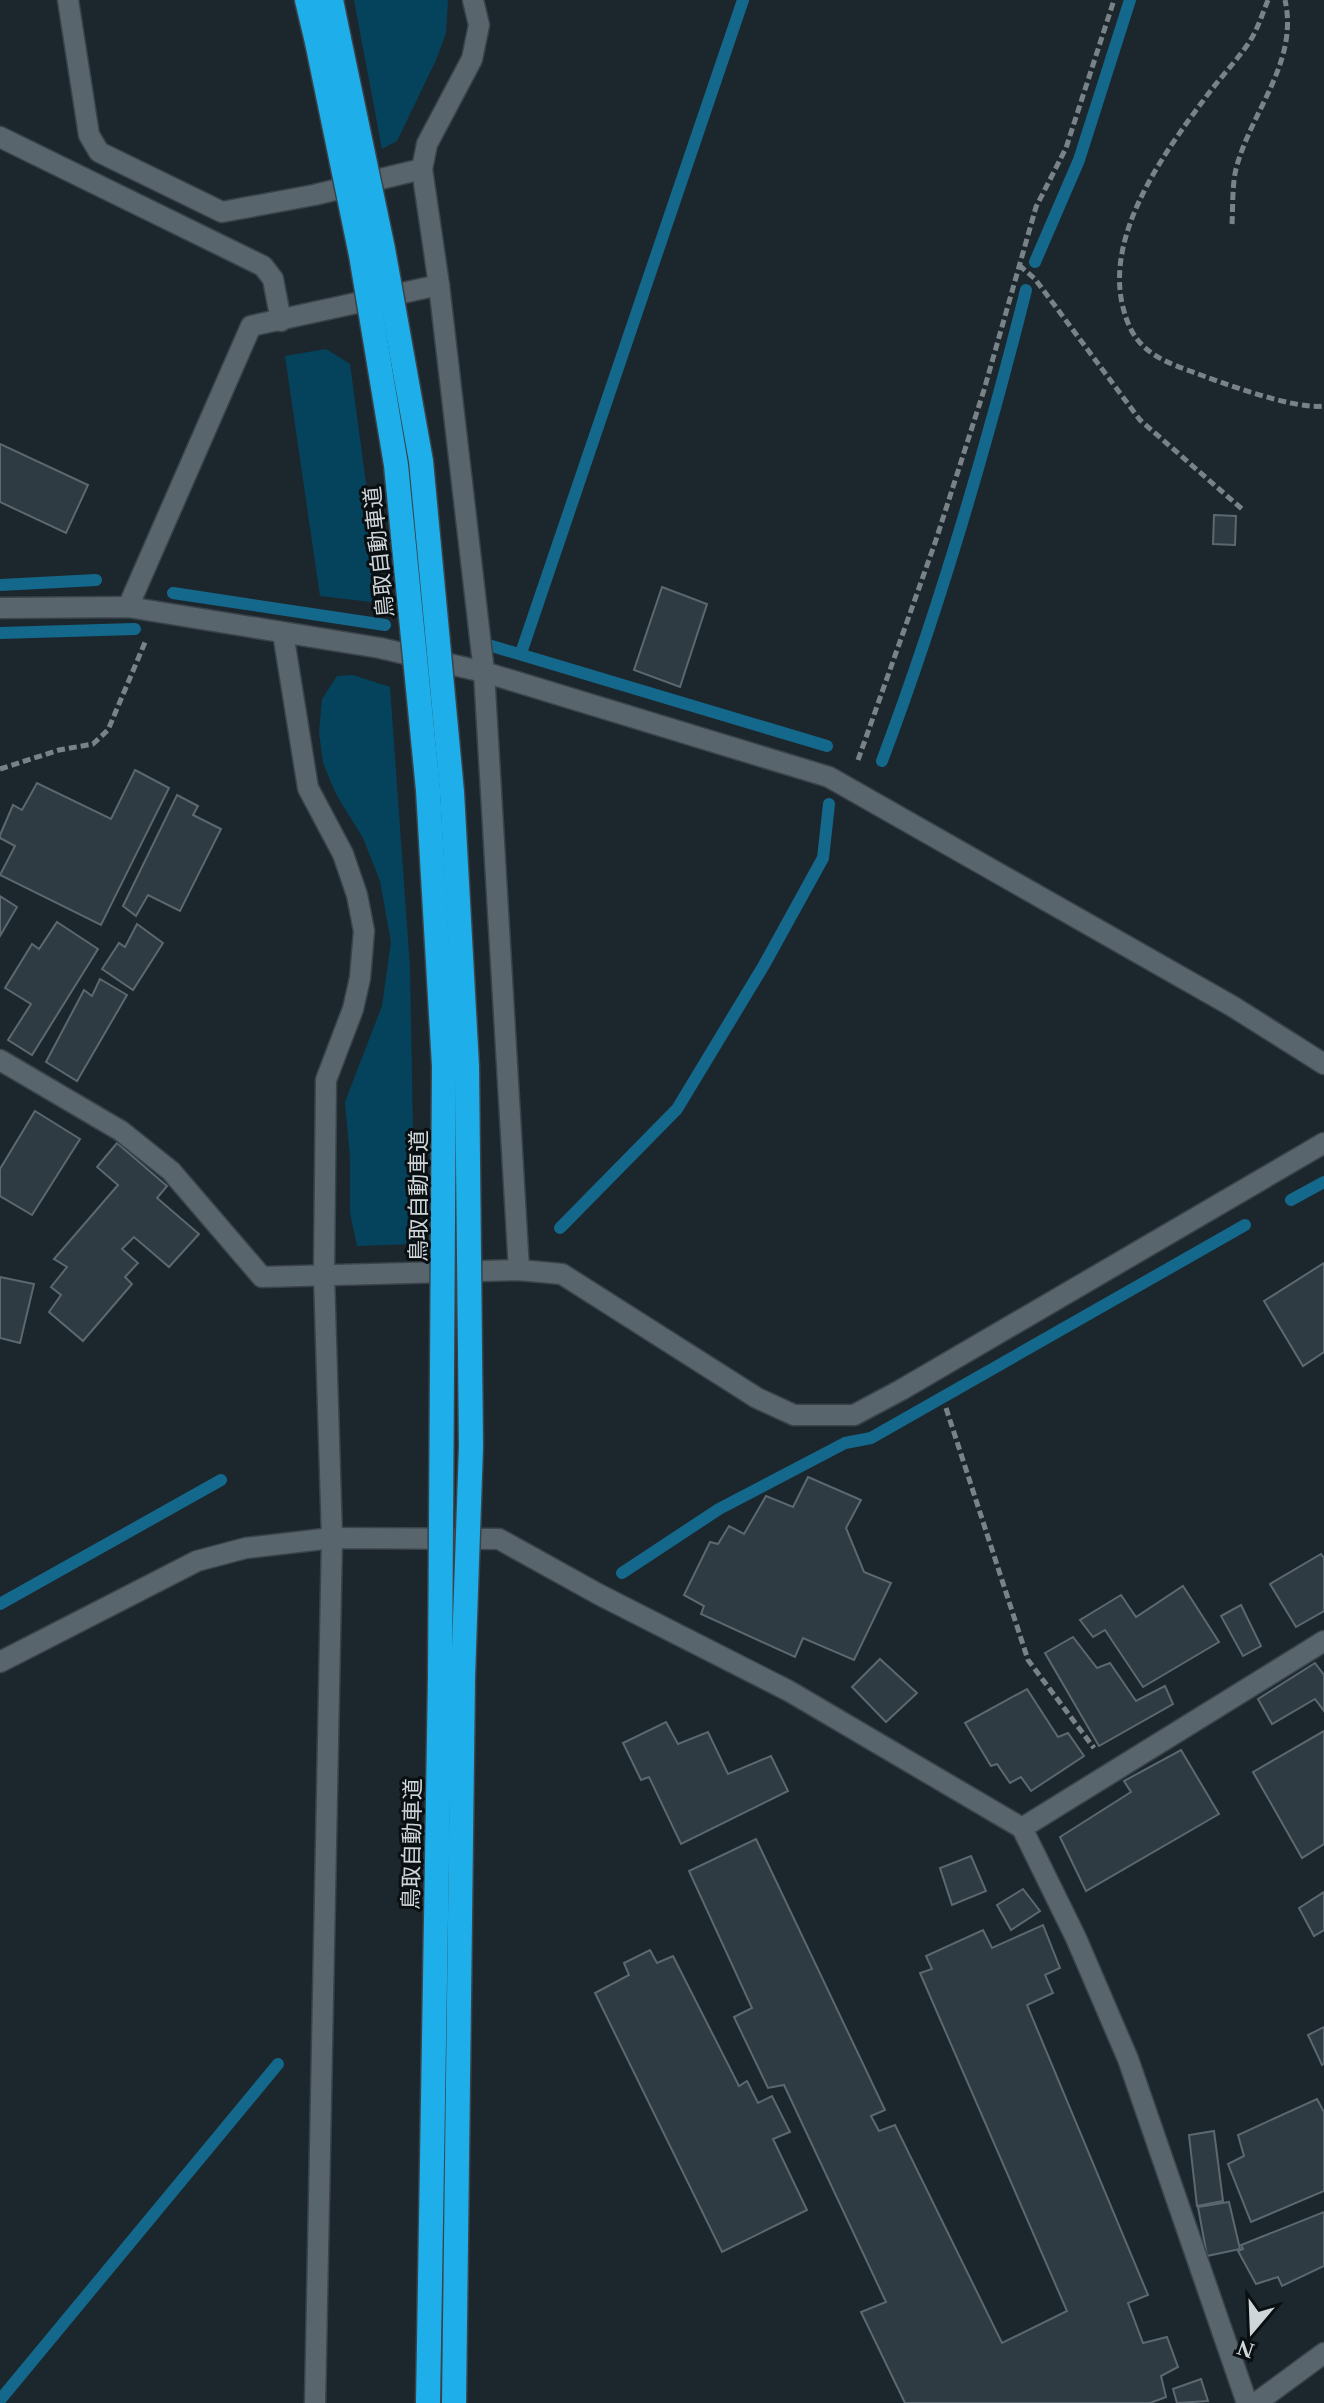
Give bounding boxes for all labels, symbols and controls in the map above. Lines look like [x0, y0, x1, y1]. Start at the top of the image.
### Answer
street label: 鳥取自動車道 [360, 485, 398, 619]
street label: 鳥取自動車道 [406, 1130, 431, 1262]
street label: 鳥取自動車道 [398, 1778, 426, 1910]
north arrow [1212, 2291, 1292, 2371]
text: N [1234, 2335, 1257, 2364]

